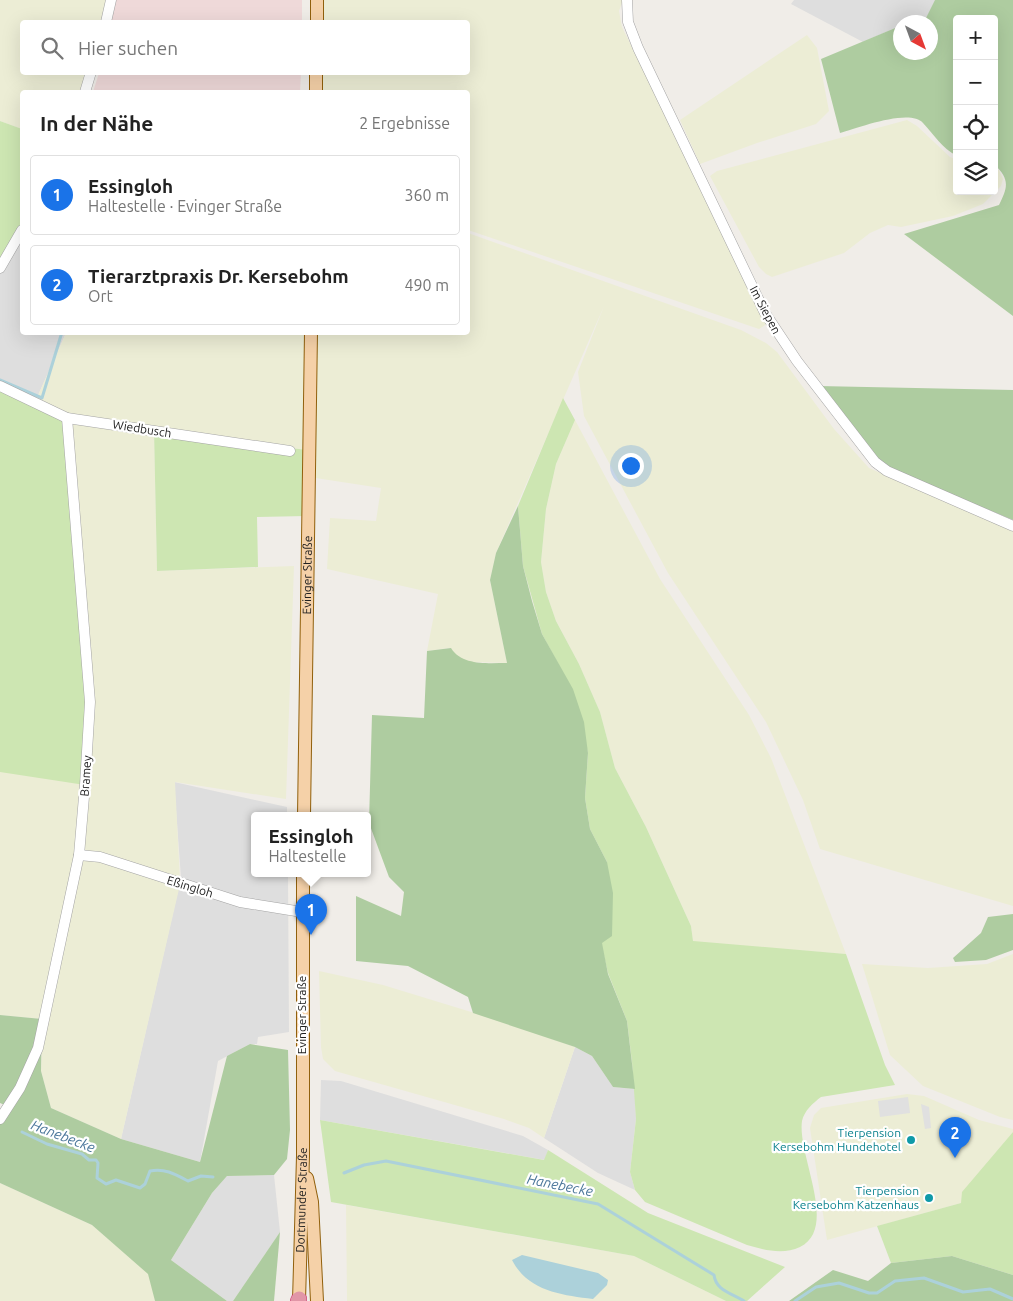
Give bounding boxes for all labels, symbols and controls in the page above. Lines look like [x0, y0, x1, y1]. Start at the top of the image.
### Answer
north arrow [893, 15, 938, 60]
map controls [953, 15, 998, 195]
button: + [953, 15, 998, 60]
search box [20, 20, 470, 75]
icon: search [38, 34, 66, 62]
text: Hier suchen [78, 37, 178, 59]
button: − [953, 60, 998, 105]
button: locate [953, 105, 998, 150]
text: In der Nähe [40, 111, 153, 135]
text: 2 Ergebnisse [359, 114, 450, 132]
button: layers [953, 150, 998, 195]
text: Essingloh [88, 175, 173, 197]
text: 1 [52, 186, 62, 204]
text: 360 m [404, 186, 449, 204]
text: Haltestelle · Evinger Straße [88, 197, 282, 215]
text: Tierarztpraxis Dr. Kersebohm [88, 265, 349, 287]
text: 2 [52, 276, 62, 294]
text: 490 m [404, 276, 449, 294]
street label: Im Siepen [747, 284, 784, 336]
text: Ort [88, 287, 113, 305]
street label: Wiedbusch [112, 417, 172, 440]
your location [618, 453, 644, 479]
street label: Evinger Straße [300, 536, 314, 614]
street label: Bramey [78, 755, 93, 797]
popup [251, 812, 371, 877]
text: Essingloh [268, 825, 354, 847]
text: Haltestelle [268, 847, 346, 865]
street label: Eßingloh [165, 873, 215, 900]
pin: 1 [295, 894, 327, 935]
street label: Evinger Straße [295, 976, 308, 1054]
water label: Hanebecke [29, 1117, 97, 1155]
pin: 2 [939, 1117, 971, 1158]
place label: Tierpension Kersebohm Hundehotel [773, 1126, 901, 1153]
marker: Tierpension Kersebohm Hundehotel [905, 1134, 917, 1146]
street label: Dortmunder Straße [293, 1147, 309, 1253]
water label: Hanebecke [526, 1171, 594, 1199]
place label: Tierpension Kersebohm Katzenhaus [793, 1184, 919, 1211]
marker: Tierpension Kersebohm Katzenhaus [923, 1192, 935, 1204]

